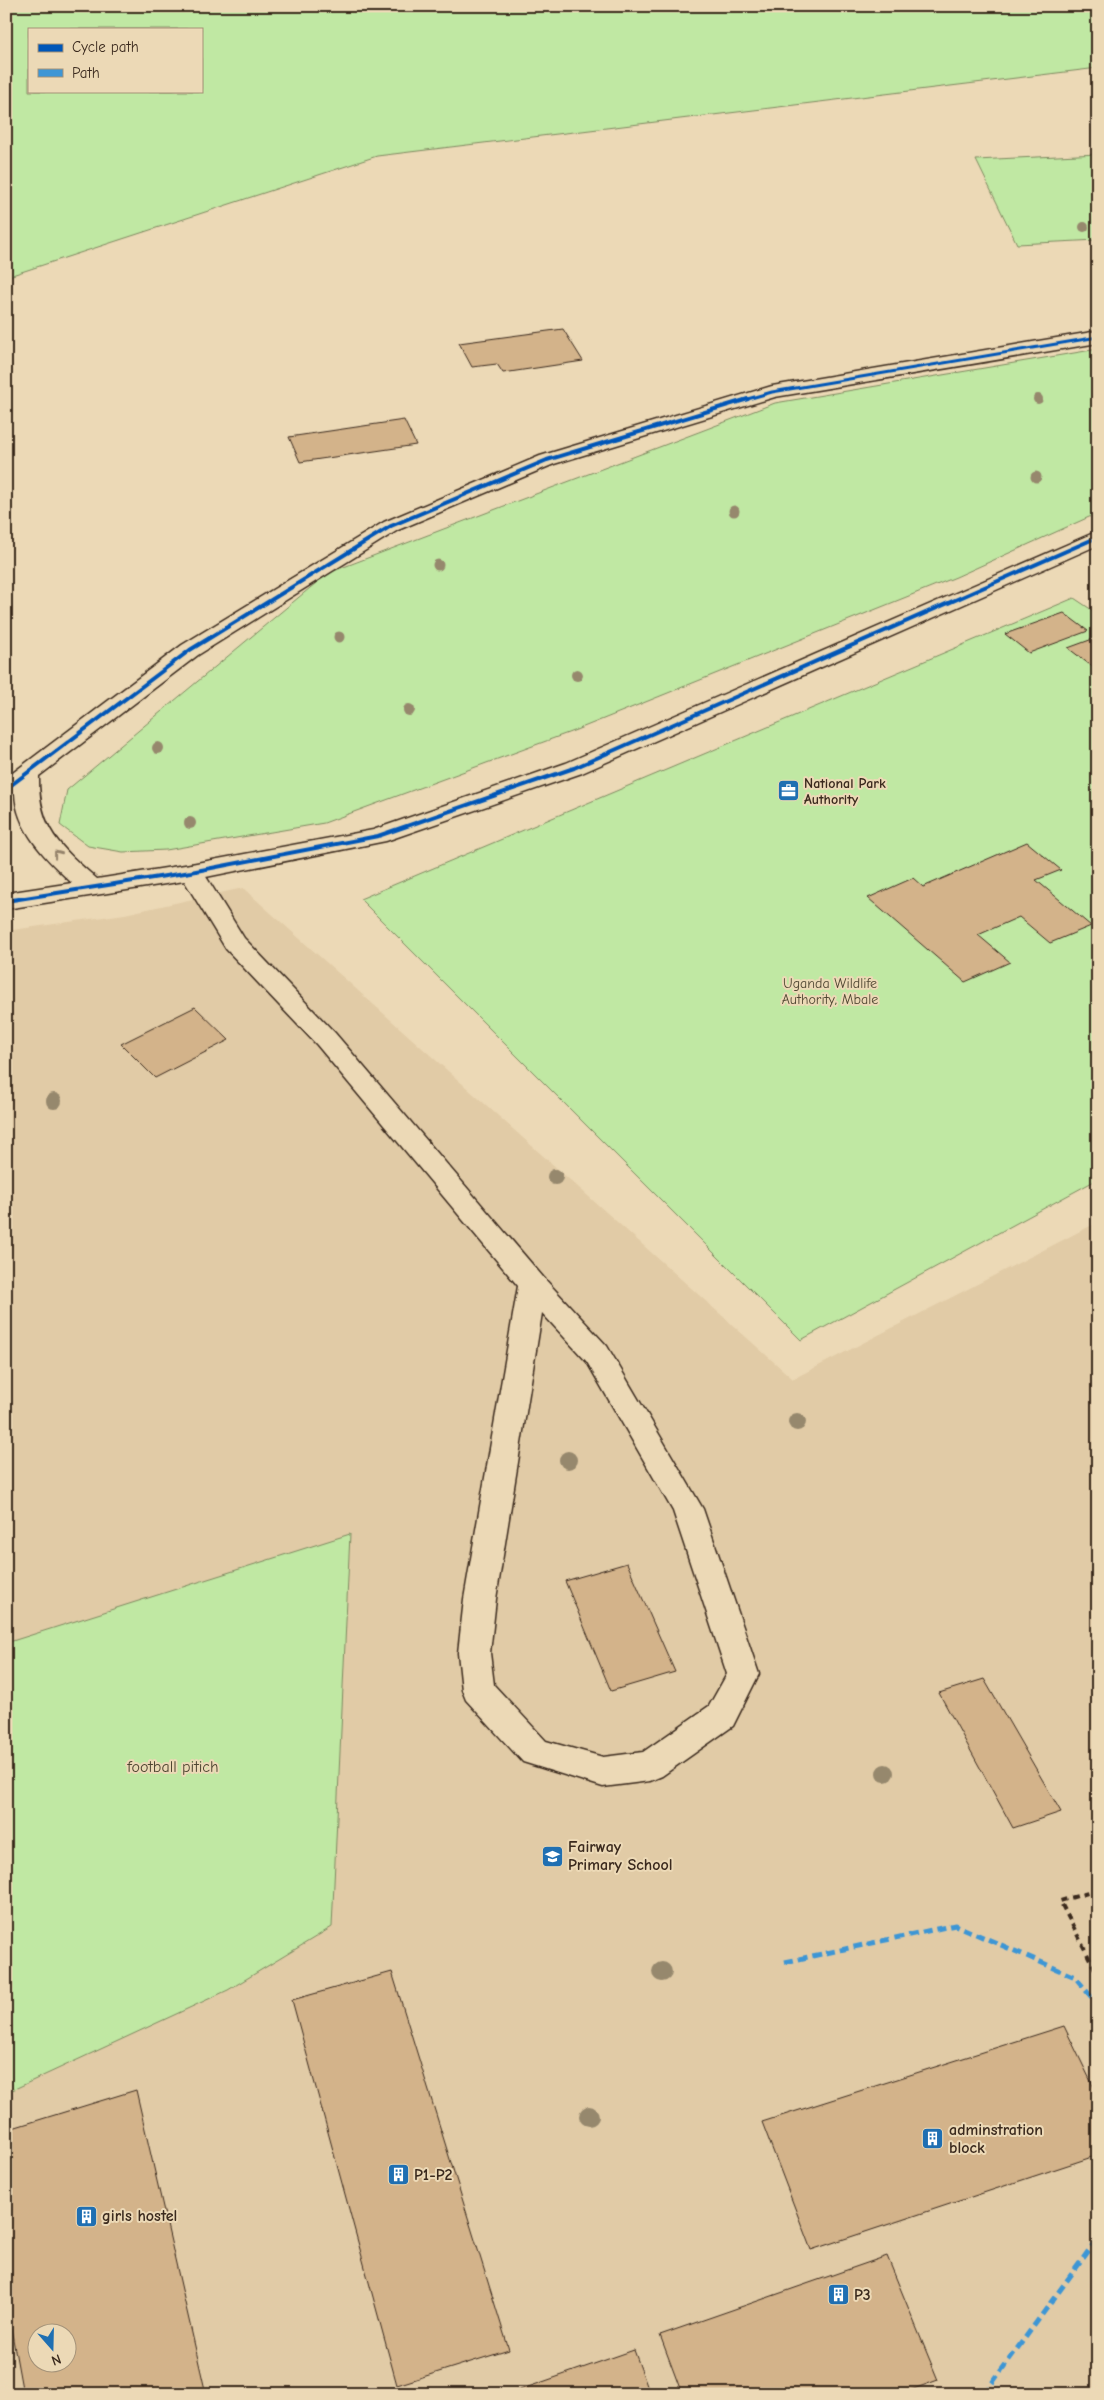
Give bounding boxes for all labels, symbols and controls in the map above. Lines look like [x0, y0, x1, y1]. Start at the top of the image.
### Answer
legend [28, 28, 202, 92]
text: Cycle path [72, 38, 139, 56]
text: Path [72, 64, 100, 82]
place label: National Park Authority [804, 775, 886, 808]
office icon: National Park Authority [776, 779, 800, 803]
one-way arrow [55, 851, 63, 860]
park label: Uganda Wildlife Authority, Mbale [782, 975, 878, 1008]
park label: football pitich [126, 1758, 219, 1776]
place label: Fairway Primary School [568, 1838, 673, 1874]
school or university icon: Fairway Primary School [540, 1844, 564, 1868]
place label: adminstration block [949, 2121, 1043, 2157]
building icon: adminstration block [921, 2127, 945, 2151]
building icon: P1-P2 [386, 2163, 410, 2187]
place label: P1-P2 [414, 2166, 453, 2184]
building icon: girls hostel [74, 2204, 98, 2228]
place label: girls hostel [102, 2207, 177, 2225]
building icon: P3 [826, 2283, 850, 2307]
place label: P3 [854, 2286, 871, 2304]
north arrow [28, 2322, 78, 2372]
text: N [49, 2350, 63, 2369]

